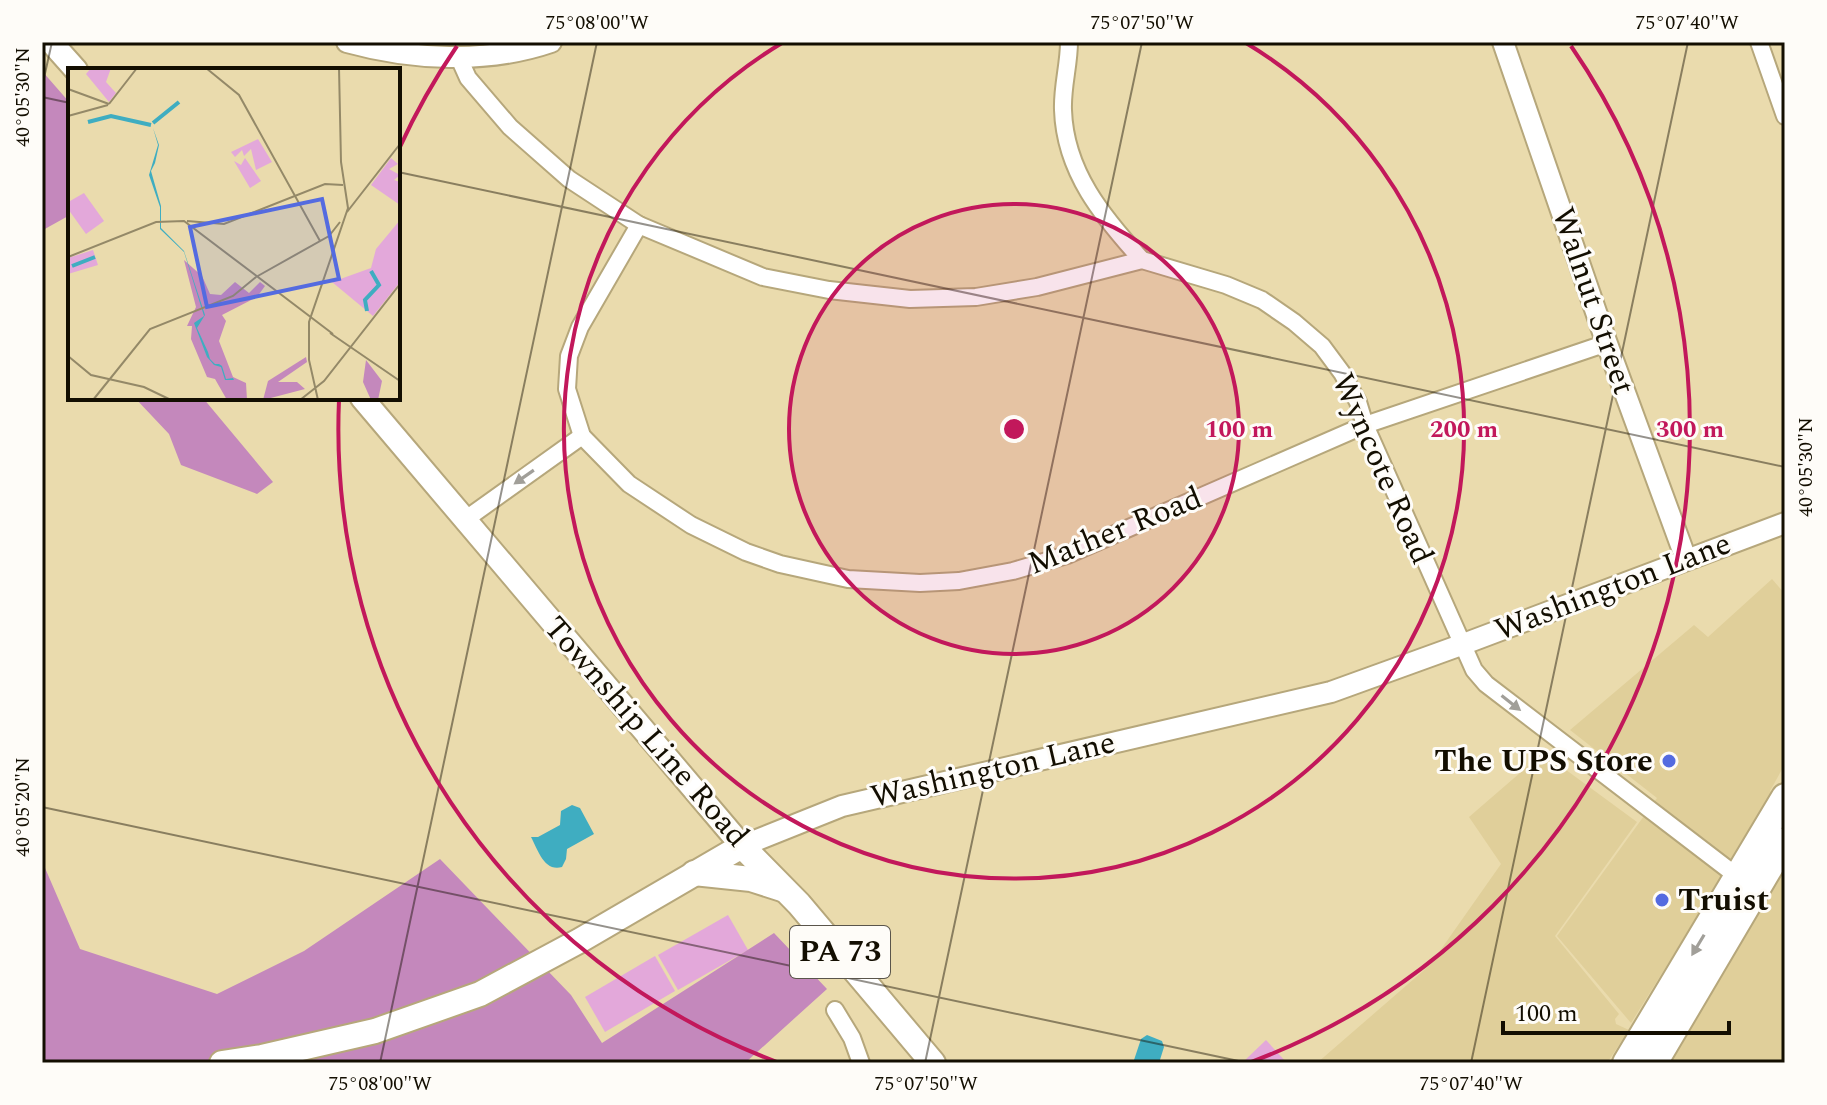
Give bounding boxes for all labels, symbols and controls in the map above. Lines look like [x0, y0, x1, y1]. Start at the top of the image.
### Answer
text: 75°08'00"W [545, 8, 649, 38]
text: 75°07'50"W [1090, 8, 1194, 38]
text: 75°07'40"W [1635, 8, 1739, 38]
text: 40°05'30"N [8, 47, 38, 147]
inset map [68, 68, 400, 400]
street label: Walnut Street [1538, 201, 1648, 401]
street label: Wyncote Road [1318, 365, 1446, 573]
text: 100 m [1205, 412, 1273, 448]
text: 200 m [1430, 412, 1498, 448]
text: 300 m [1656, 412, 1724, 448]
centre of rings [1000, 415, 1028, 443]
text: 40°05'30"N [1791, 417, 1821, 517]
one-way arrow [514, 469, 534, 485]
street label: Mather Road [1020, 474, 1210, 588]
street label: Washington Lane [1488, 519, 1738, 655]
street label: Township Line Road [531, 605, 761, 859]
one-way arrow [1501, 695, 1521, 711]
street label: Washington Lane [866, 718, 1120, 822]
place label: The UPS Store [1434, 737, 1653, 786]
marker: The UPS Store [1660, 752, 1678, 770]
text: 40°05'20"N [8, 757, 38, 857]
place label: Truist [1678, 876, 1769, 925]
marker: Truist [1653, 891, 1671, 909]
road number: PA 73 [790, 926, 890, 978]
one-way arrow [1692, 934, 1706, 956]
scale bar [1503, 985, 1729, 1035]
text: 100 m [1515, 996, 1578, 1032]
text: 75°08'00"W [328, 1069, 432, 1099]
text: 75°07'50"W [874, 1069, 978, 1099]
text: 75°07'40"W [1419, 1069, 1523, 1099]

